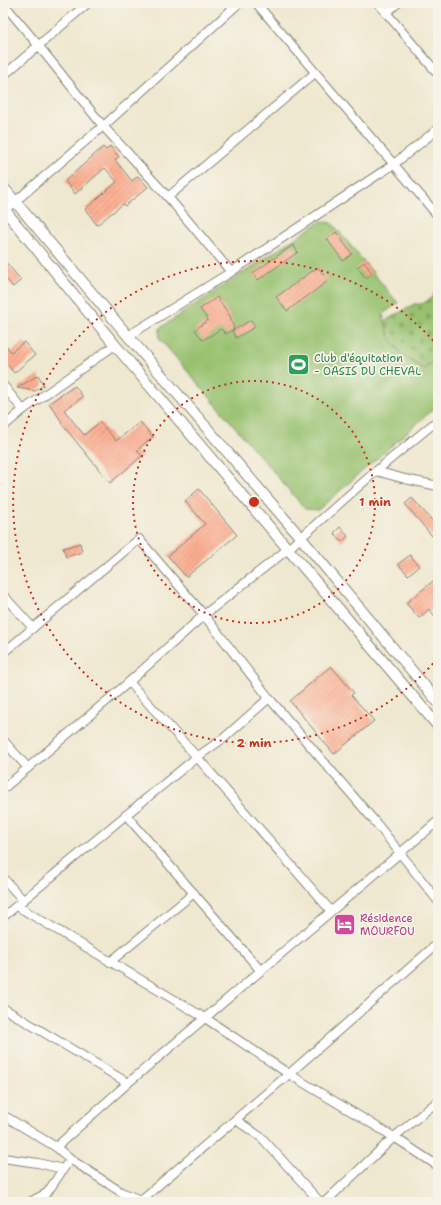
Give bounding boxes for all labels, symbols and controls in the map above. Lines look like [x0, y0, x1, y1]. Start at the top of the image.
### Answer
sports icon: Club d'équitation - OASIS DU CHEVAL [286, 351, 312, 377]
place label: Club d'équitation - OASIS DU CHEVAL [314, 351, 421, 379]
text: 1 min [359, 494, 391, 510]
centre of rings [247, 495, 261, 509]
text: 2 min [237, 735, 272, 751]
hotel icon: Résidence MOURFOU [332, 911, 358, 937]
place label: Résidence MOURFOU [360, 911, 415, 939]

